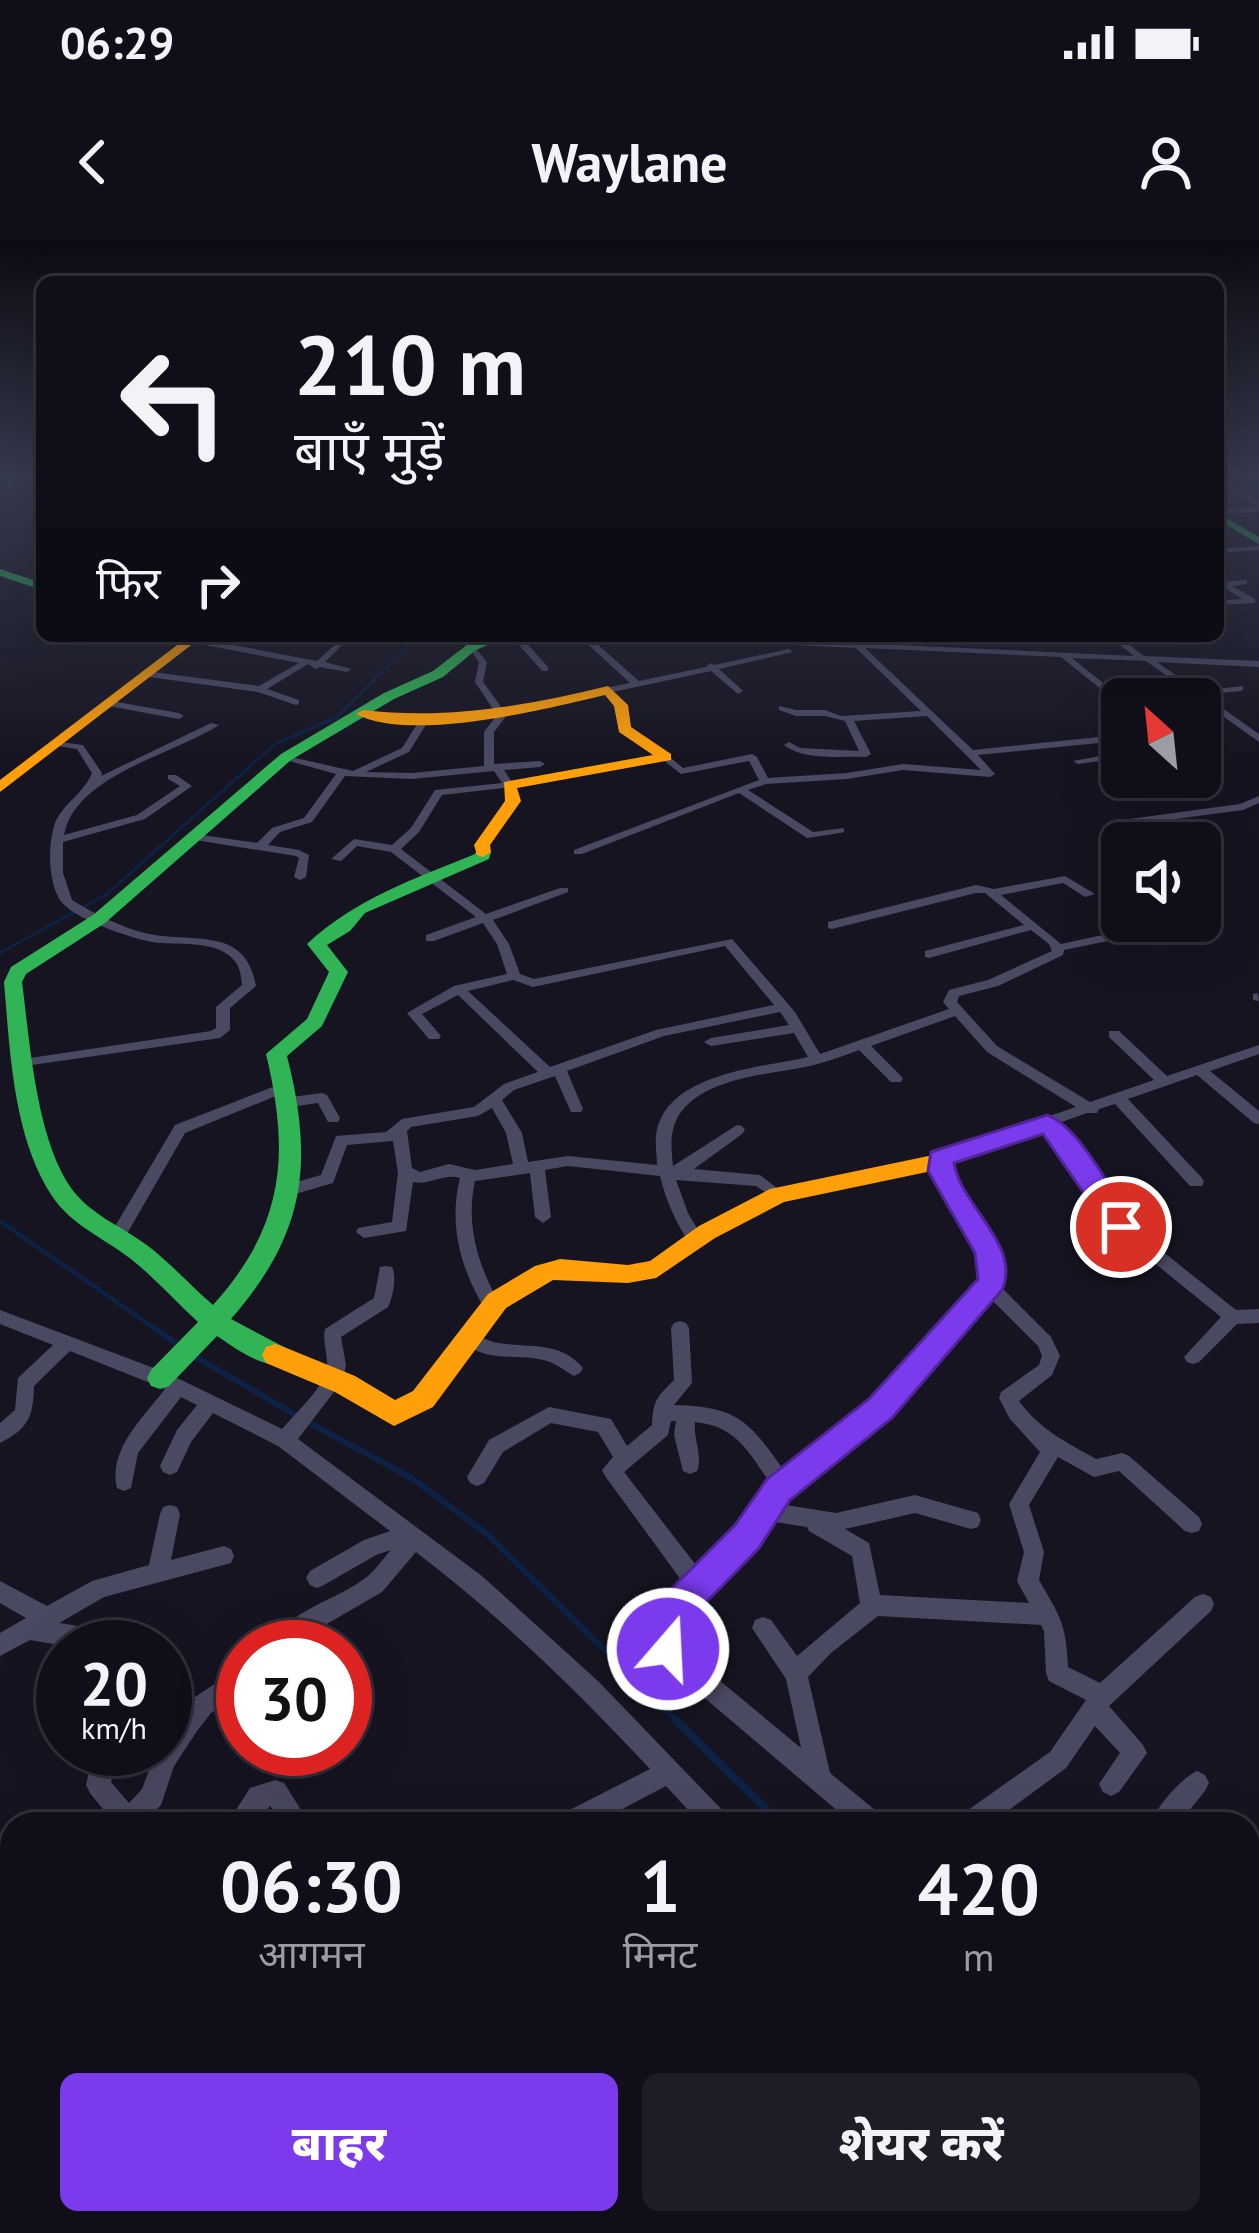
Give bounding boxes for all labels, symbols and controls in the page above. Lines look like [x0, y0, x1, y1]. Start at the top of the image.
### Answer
text: 06:29 [60, 13, 174, 71]
text: Waylane [531, 127, 728, 197]
icon: back [60, 129, 126, 195]
icon: person [1133, 129, 1199, 195]
text: 210 m [294, 309, 526, 418]
icon: left [96, 324, 252, 480]
text: बाएँ मुड़ें [294, 415, 444, 485]
icon: right [185, 552, 251, 618]
text: फिर [96, 553, 161, 611]
north arrow [1101, 678, 1221, 798]
map controls [1101, 678, 1221, 942]
button: sound [1101, 822, 1221, 942]
pin [1070, 1176, 1172, 1278]
icon: arrive [1088, 1194, 1154, 1260]
position arrow [605, 1586, 731, 1712]
speed limit sign: 30 [216, 1620, 372, 1776]
text: 20 [80, 1644, 148, 1722]
text: km/h [81, 1708, 147, 1747]
text: 06:30 [220, 1839, 403, 1932]
text: 1 [640, 1839, 680, 1932]
text: 420 [917, 1842, 1040, 1935]
text: आगमन [258, 1928, 365, 1979]
text: मिनट [623, 1928, 697, 1979]
text: m [963, 1931, 995, 1982]
button: बाहर [60, 2073, 618, 2211]
button: शेयर करें [642, 2073, 1200, 2211]

